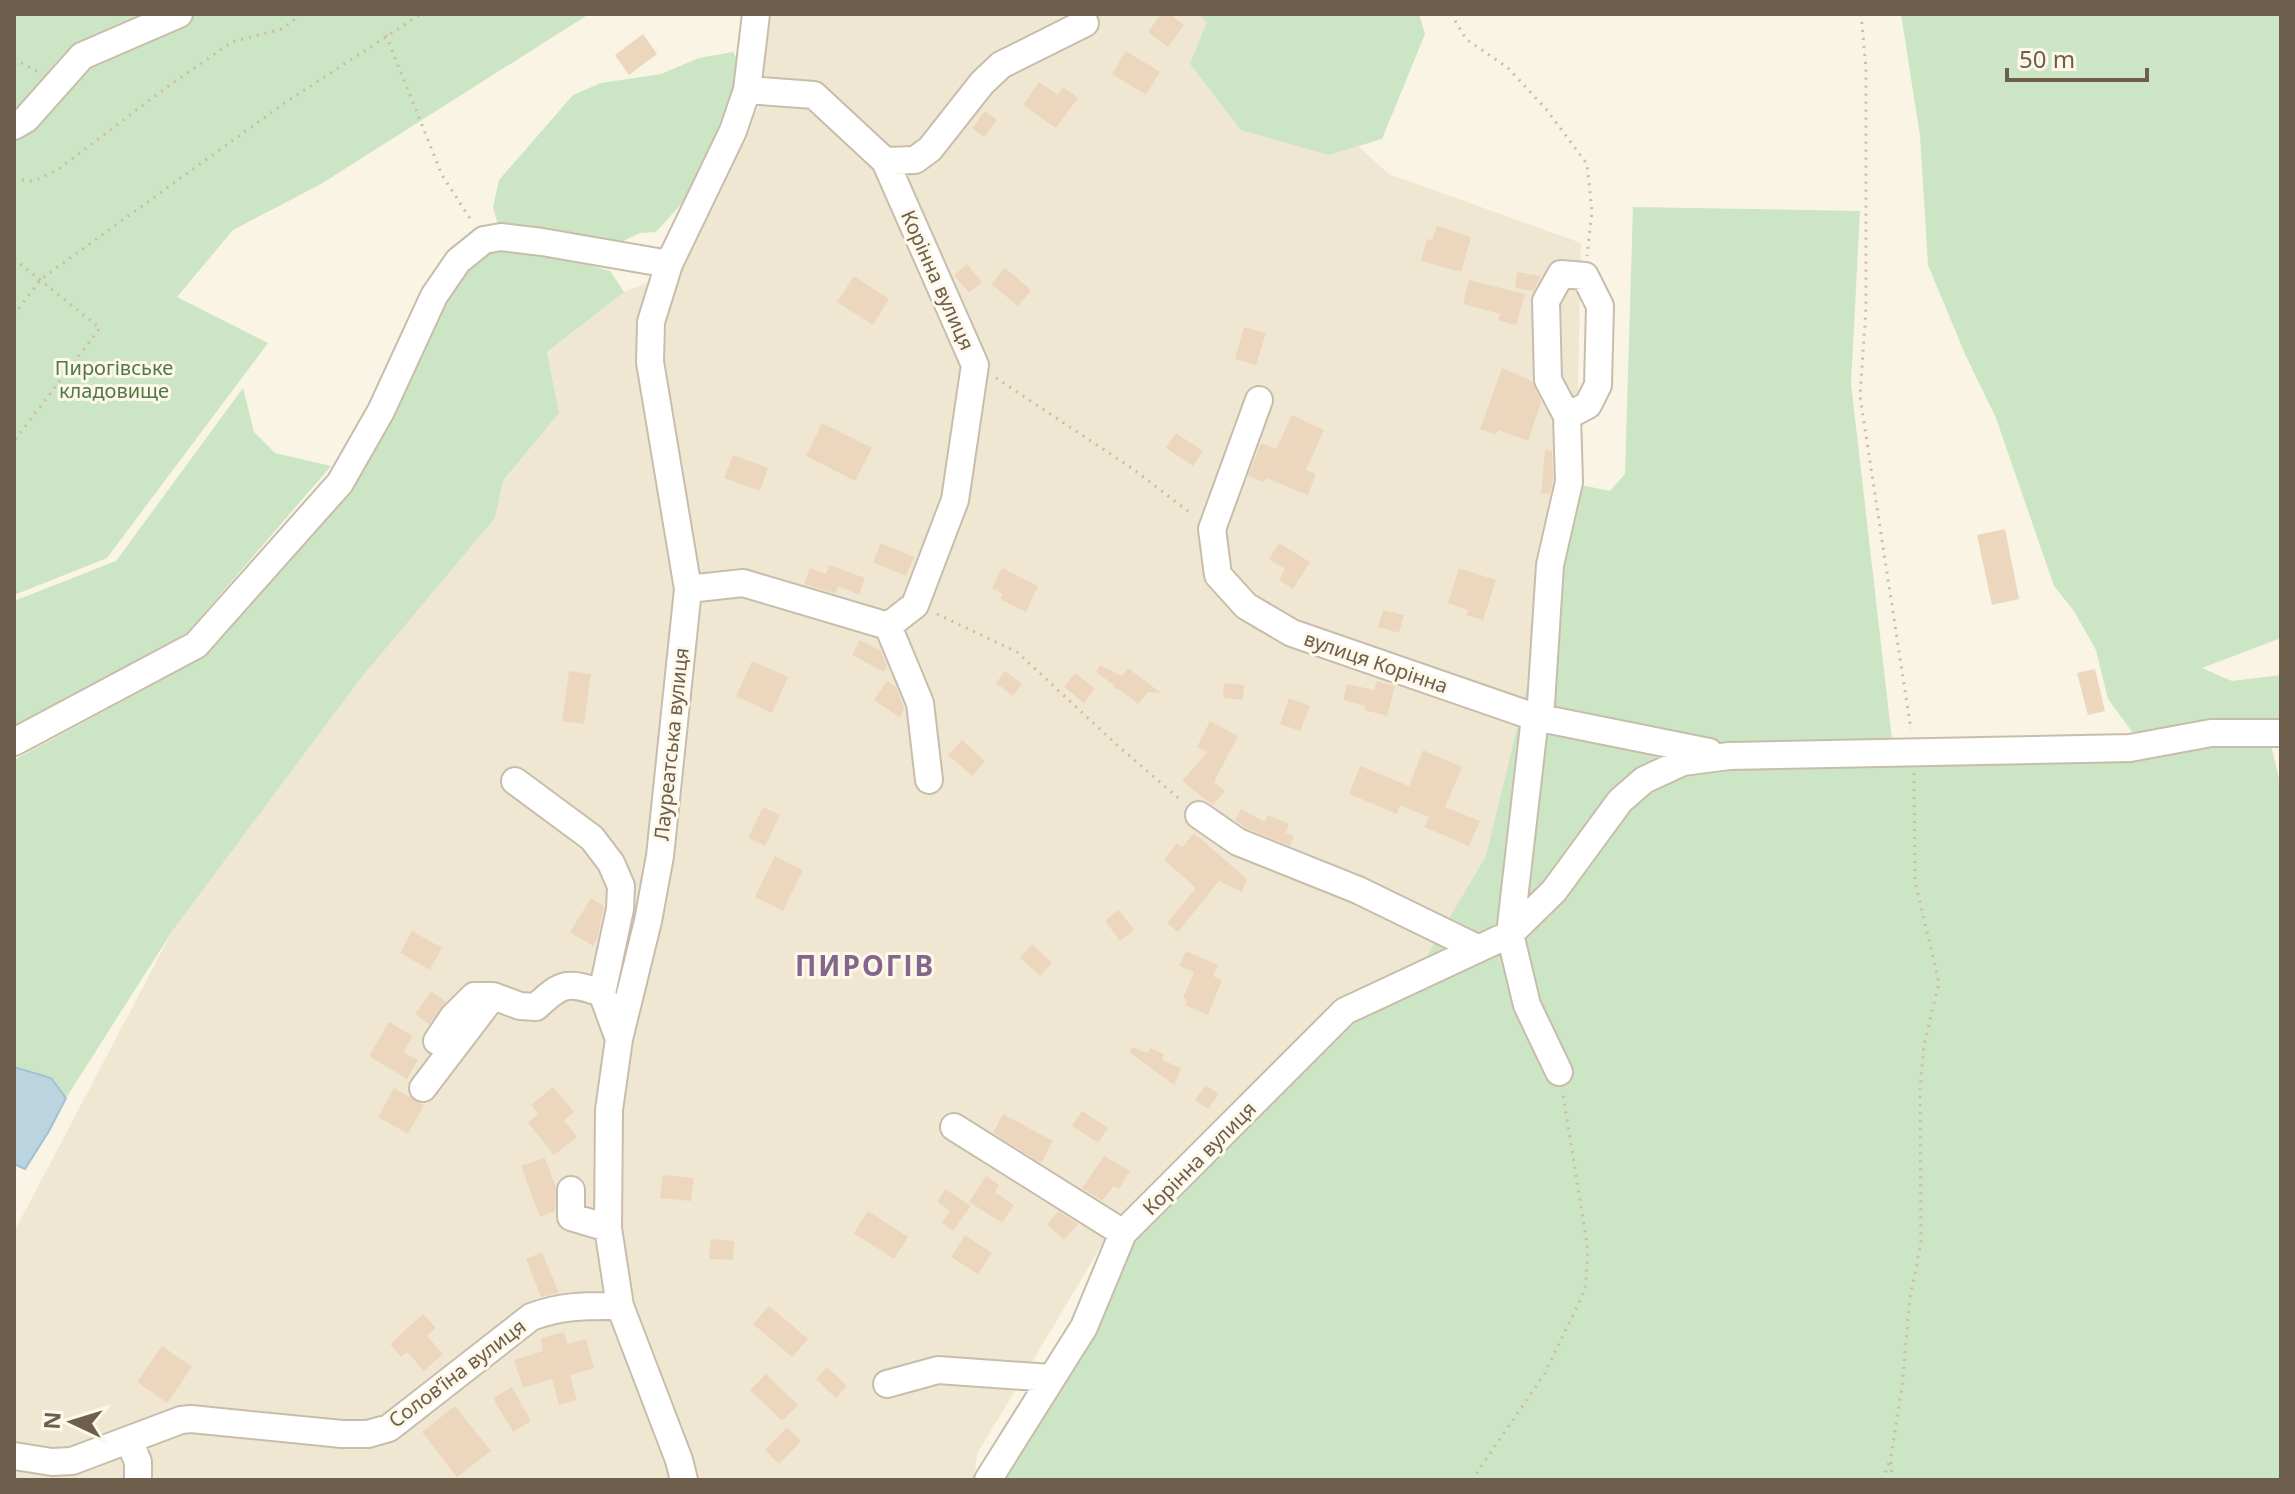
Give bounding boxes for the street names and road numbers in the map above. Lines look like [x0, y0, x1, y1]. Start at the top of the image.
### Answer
street label: Корінна вулиця [895, 206, 981, 354]
street label: вулиця Корінна [1301, 625, 1451, 699]
street label: Лауреатська вулиця [647, 646, 695, 842]
street label: Корінна вулиця [1136, 1095, 1262, 1221]
street label: Соловʼїна вулиця [383, 1313, 531, 1433]

